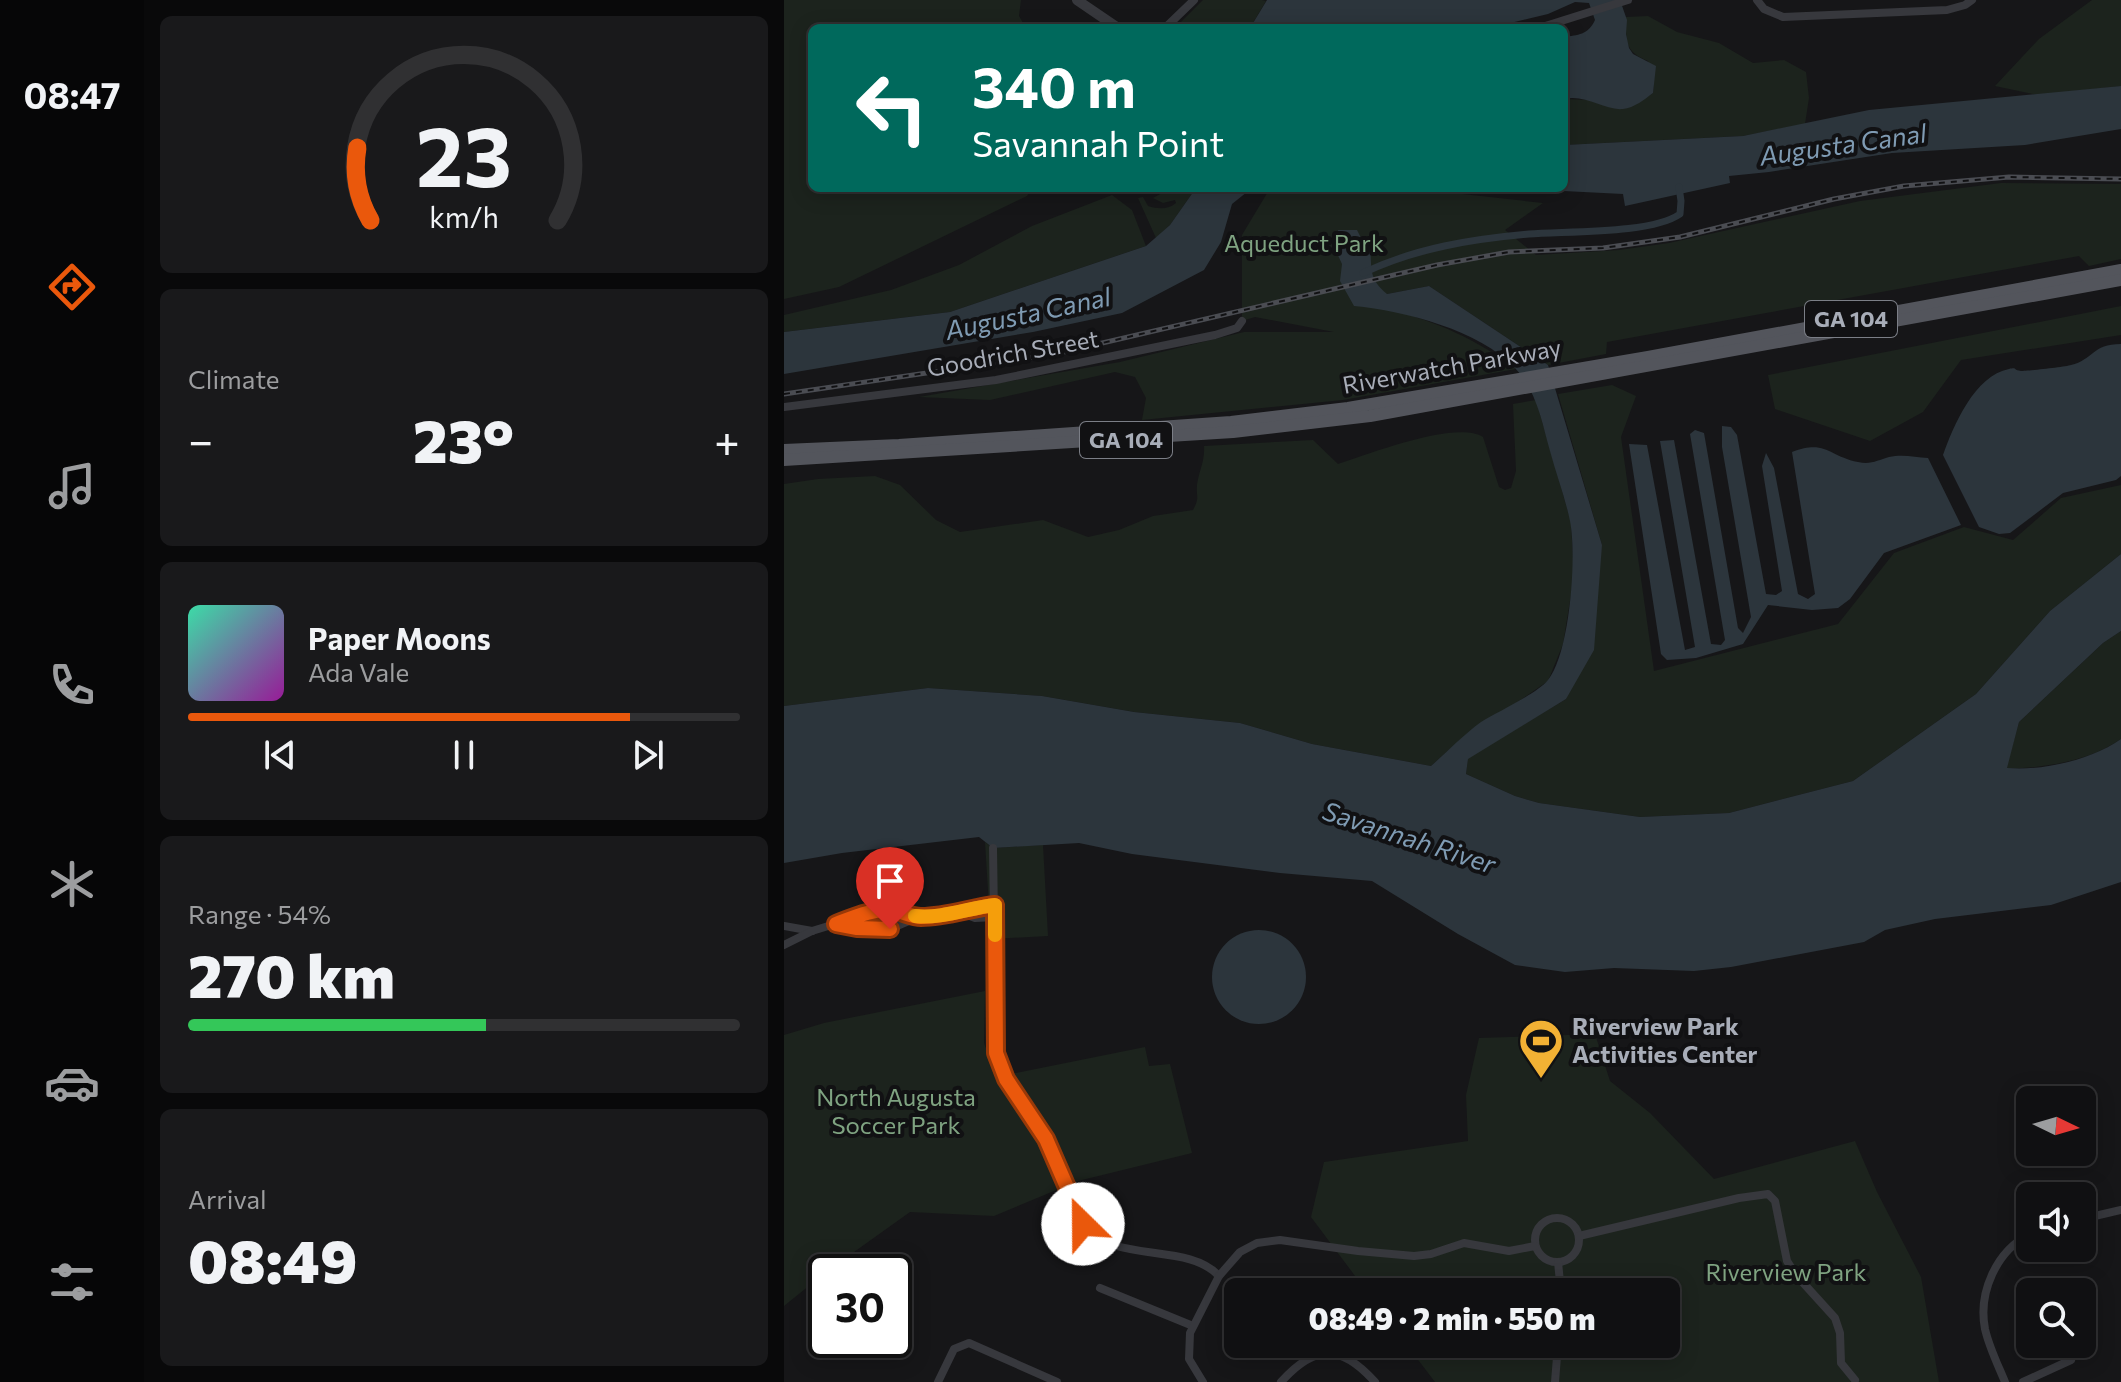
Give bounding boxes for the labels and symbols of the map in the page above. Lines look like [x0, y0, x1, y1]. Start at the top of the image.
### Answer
water label: Augusta Canal [1756, 116, 1930, 171]
park label: Aqueduct Park [1224, 228, 1384, 257]
water label: Augusta Canal [941, 280, 1115, 345]
road number: GA 104 [1805, 301, 1897, 337]
street label: Goodrich Street [925, 323, 1101, 382]
street label: Riverwatch Parkway [1340, 332, 1563, 399]
road number: GA 104 [1080, 422, 1172, 458]
water label: Savannah River [1319, 794, 1501, 880]
pin [856, 847, 924, 929]
place label: Riverview Park Activities Center [1572, 1011, 1758, 1068]
sports icon: Riverview Park Activities Center [1517, 1017, 1565, 1080]
park label: North Augusta Soccer Park [816, 1082, 976, 1139]
north arrow [2016, 1086, 2096, 1166]
position arrow [1041, 1182, 1125, 1266]
speed limit sign: 30 [808, 1254, 912, 1358]
park label: Riverview Park [1705, 1257, 1867, 1286]

